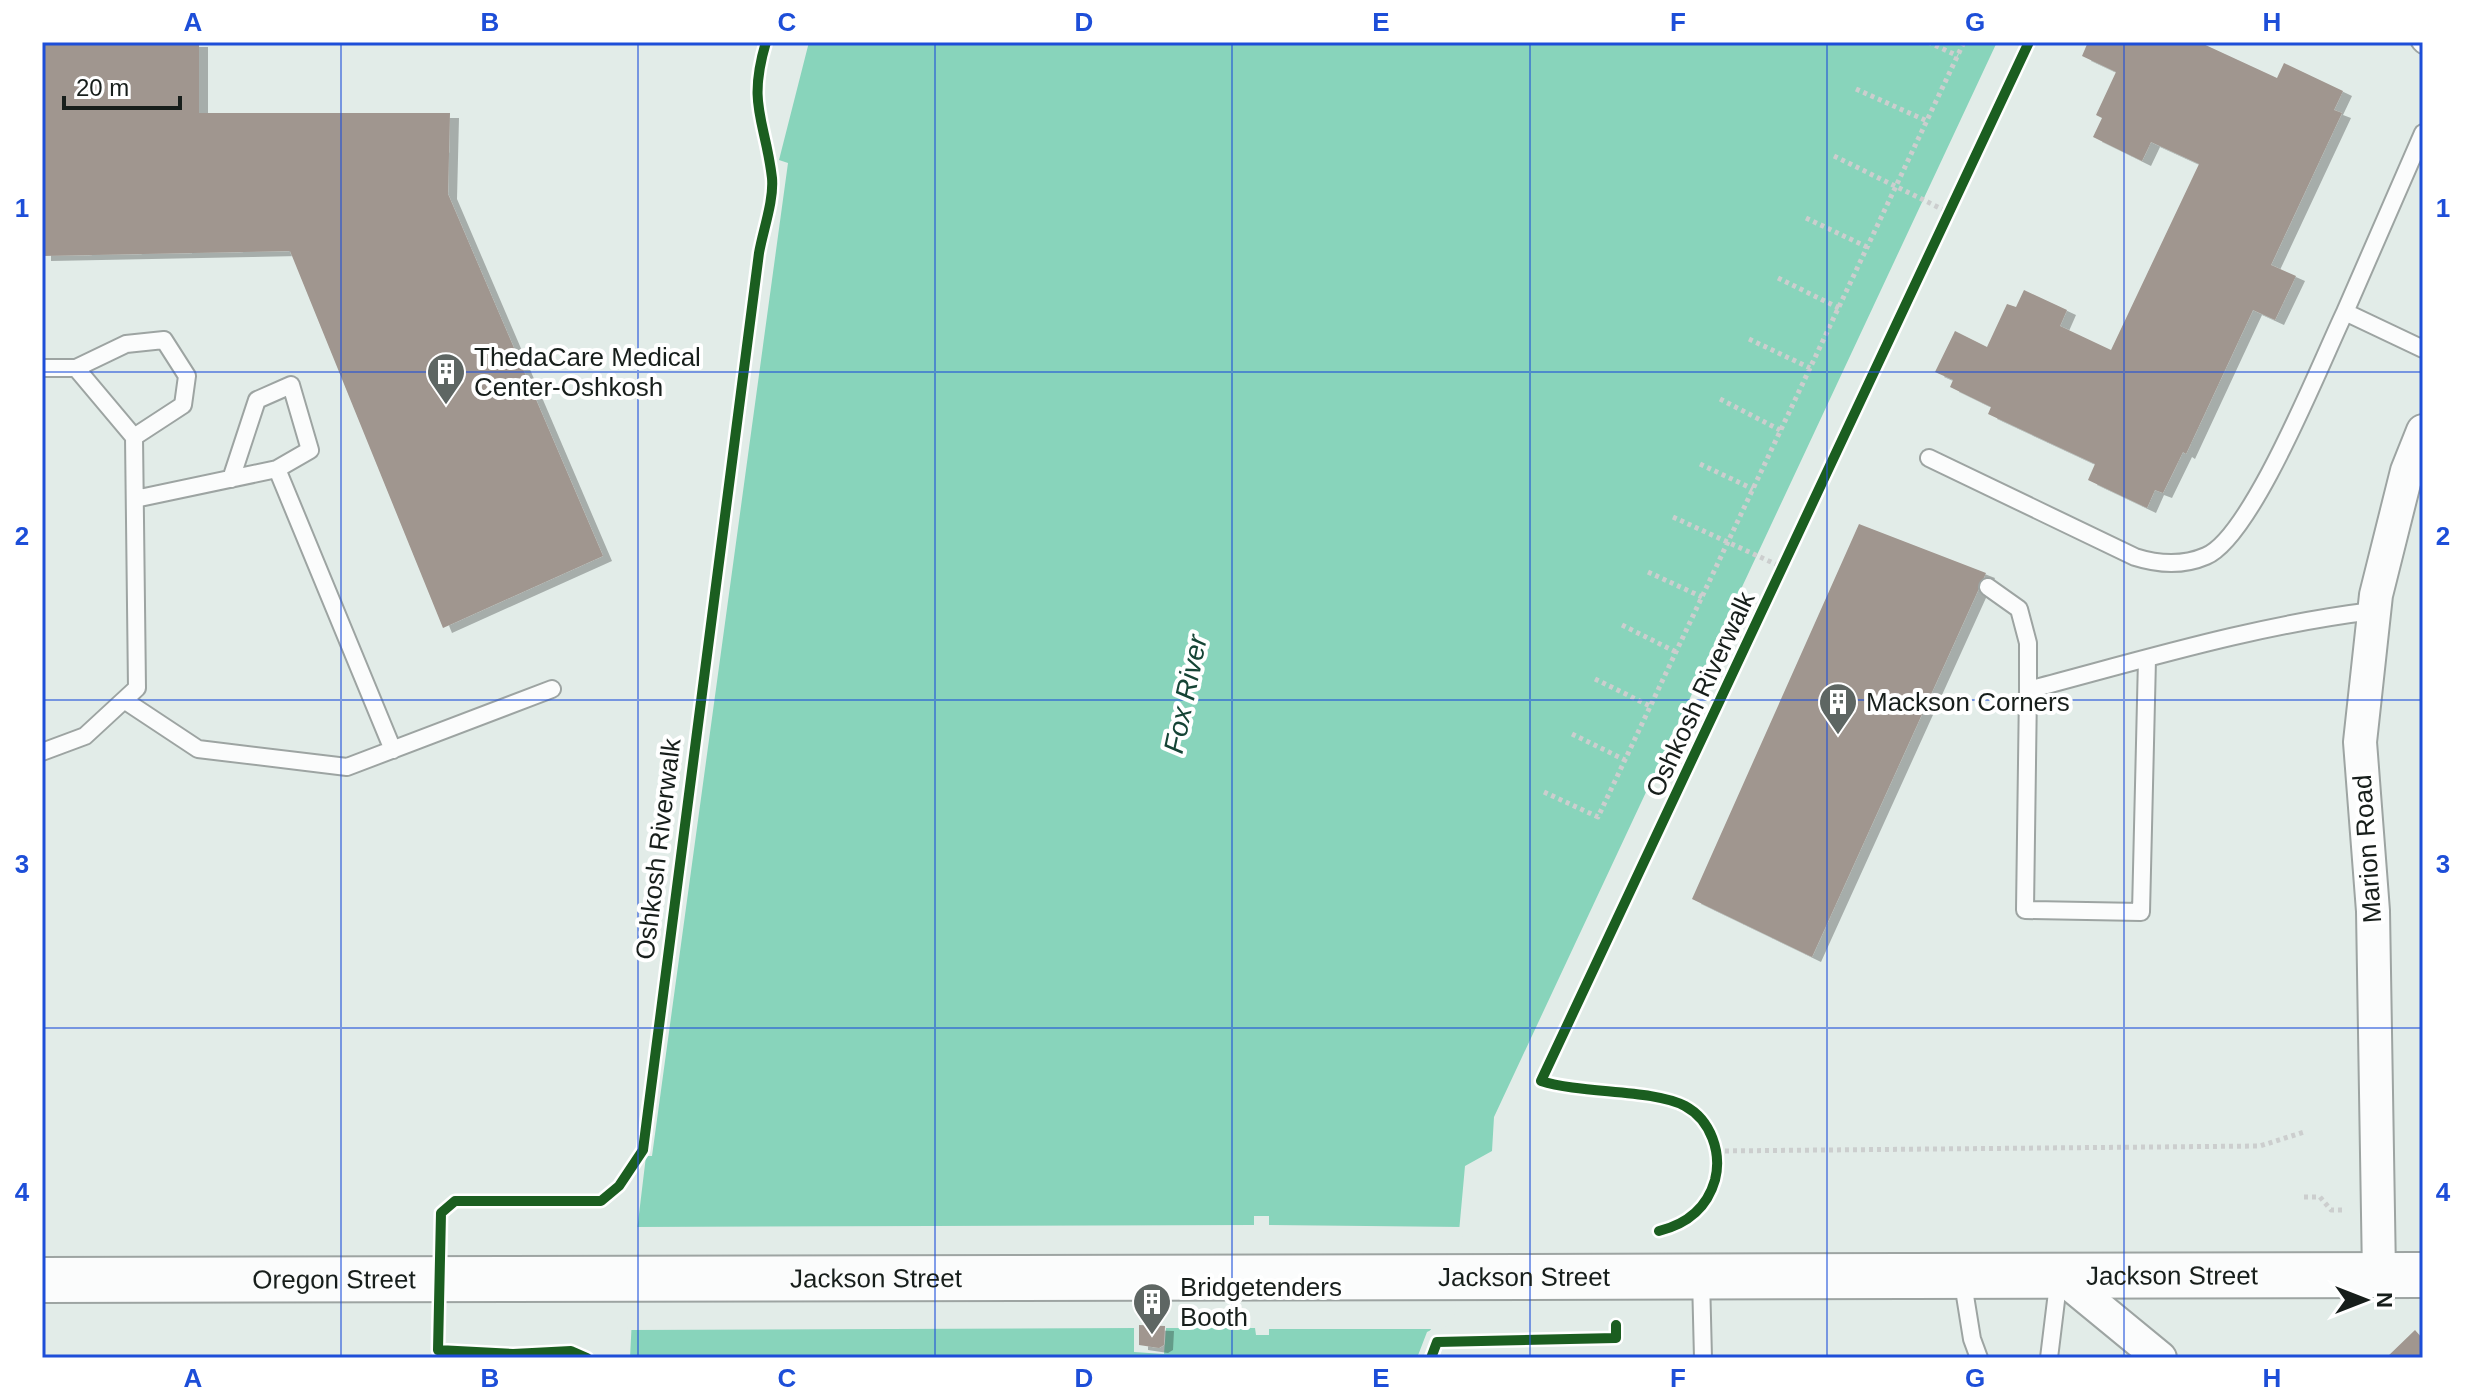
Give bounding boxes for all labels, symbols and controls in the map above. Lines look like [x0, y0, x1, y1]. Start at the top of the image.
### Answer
text: A [184, 7, 203, 37]
text: B [481, 7, 499, 37]
text: C [778, 7, 797, 37]
text: D [1075, 7, 1093, 37]
text: E [1372, 7, 1390, 37]
text: F [1670, 7, 1686, 37]
text: G [1965, 7, 1985, 37]
text: H [2263, 7, 2281, 37]
scale bar [64, 60, 180, 110]
text: 20 m [76, 74, 129, 101]
text: 1 [15, 193, 29, 223]
text: 1 [2436, 193, 2450, 223]
place label: ThedaCare Medical Center-Oshkosh [474, 342, 701, 402]
building icon: ThedaCare Medical Center-Oshkosh [425, 351, 467, 406]
text: 2 [15, 521, 29, 551]
text: 2 [2436, 521, 2450, 551]
street label: Oshkosh Riverwalk [1639, 586, 1761, 801]
water label: Fox River [1158, 631, 1213, 756]
building icon: Mackson Corners [1817, 681, 1859, 736]
place label: Mackson Corners [1866, 687, 2070, 717]
street label: Oshkosh Riverwalk [630, 736, 687, 961]
street label: Marion Road [2347, 774, 2387, 924]
text: 3 [15, 849, 29, 879]
text: 3 [2436, 849, 2450, 879]
text: 4 [15, 1177, 30, 1207]
text: 4 [2436, 1177, 2451, 1207]
street label: Jackson Street [2086, 1260, 2259, 1291]
north arrow [2325, 1260, 2405, 1340]
street label: Jackson Street [1438, 1262, 1611, 1292]
street label: Jackson Street [790, 1263, 963, 1293]
street label: Oregon Street [252, 1264, 417, 1295]
place label: Bridgetenders Booth [1180, 1272, 1342, 1332]
building icon: Bridgetenders Booth [1131, 1281, 1173, 1336]
text: N [2372, 1292, 2397, 1308]
text: A [184, 1363, 203, 1393]
text: B [481, 1363, 499, 1393]
text: C [778, 1363, 797, 1393]
text: D [1075, 1363, 1093, 1393]
text: E [1372, 1363, 1390, 1393]
text: F [1670, 1363, 1686, 1393]
text: G [1965, 1363, 1985, 1393]
text: H [2263, 1363, 2281, 1393]

